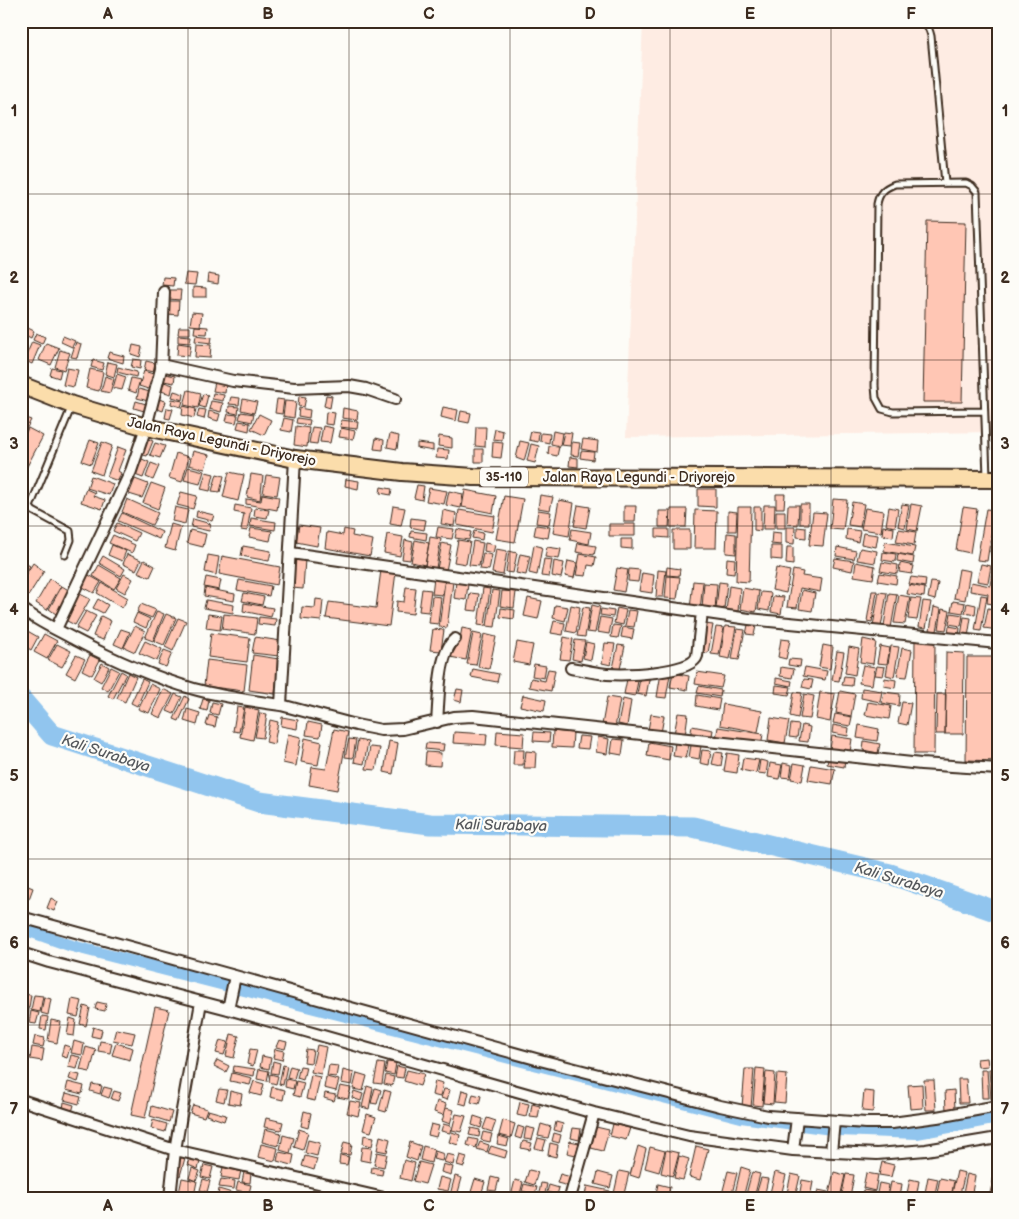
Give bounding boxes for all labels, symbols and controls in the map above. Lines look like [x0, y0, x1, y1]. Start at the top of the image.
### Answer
text: A [102, 5, 113, 24]
text: B [262, 5, 274, 24]
text: C [423, 5, 435, 24]
text: D [584, 5, 596, 24]
text: E [745, 5, 755, 24]
text: F [906, 5, 916, 24]
text: 1 [11, 102, 17, 121]
text: 1 [1002, 102, 1008, 121]
text: 2 [9, 269, 19, 288]
text: 2 [1000, 269, 1010, 288]
street label: Jalan Raya Legundi - Driyorejo [126, 413, 318, 470]
text: 3 [9, 435, 19, 454]
text: 3 [1000, 435, 1010, 454]
road number: 35-110 [480, 468, 528, 487]
street label: Jalan Raya Legundi - Driyorejo [543, 469, 735, 486]
text: 4 [9, 601, 19, 620]
text: 4 [1000, 601, 1010, 620]
water label: Kali Surabaya [59, 730, 153, 777]
text: 5 [9, 767, 19, 786]
text: 5 [1000, 767, 1010, 786]
water label: Kali Surabaya [455, 815, 547, 836]
water label: Kali Surabaya [852, 858, 946, 903]
text: 6 [9, 934, 19, 953]
text: 6 [1000, 934, 1010, 953]
text: 7 [10, 1100, 19, 1119]
text: 7 [1001, 1100, 1010, 1119]
text: A [102, 1197, 113, 1216]
text: B [262, 1197, 274, 1216]
text: C [423, 1197, 435, 1216]
text: D [584, 1197, 596, 1216]
text: E [745, 1197, 755, 1216]
text: F [906, 1197, 916, 1216]

